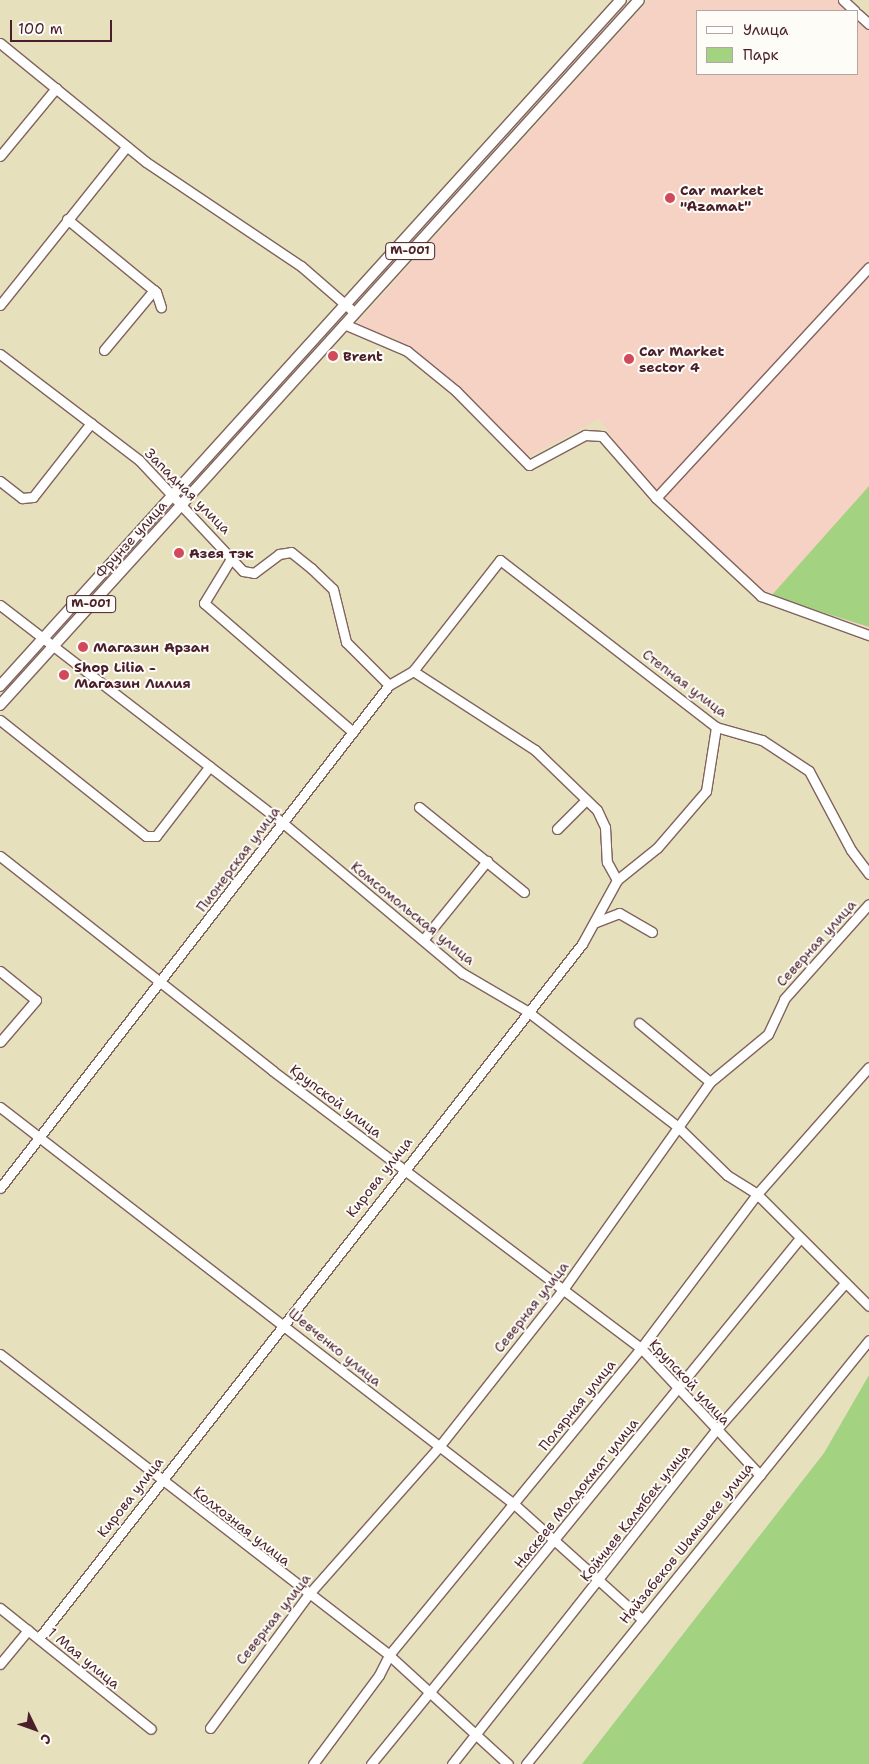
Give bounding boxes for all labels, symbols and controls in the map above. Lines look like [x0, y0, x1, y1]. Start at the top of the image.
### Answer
scale bar [12, 10, 115, 42]
legend [696, 10, 859, 75]
text: 100 m [18, 19, 63, 39]
text: Улица [743, 20, 788, 40]
text: Парк [743, 45, 779, 65]
place label: Car market "Azamat" [680, 182, 764, 214]
marker: Car market "Azamat" [664, 192, 676, 204]
road number: M-001 [385, 242, 435, 260]
place label: Car Market sector 4 [639, 343, 724, 376]
place label: Brent [343, 348, 383, 364]
marker: Brent [327, 350, 339, 362]
marker: Car Market sector 4 [623, 353, 635, 365]
street label: Западная улица [142, 445, 234, 537]
street label: Фрунзе улица [92, 497, 170, 581]
place label: Азея тэк [189, 545, 254, 561]
marker: Азея тэк [173, 547, 185, 559]
road number: M-001 [66, 594, 116, 614]
place label: Магазин Арзан [93, 639, 209, 655]
marker: Магазин Арзан [77, 641, 89, 653]
street label: Степная улица [639, 646, 731, 720]
place label: Shop Lilia - Магазин Лилия [74, 659, 191, 692]
marker: Shop Lilia - Магазин Лилия [58, 669, 70, 681]
street label: Пионерская улица [193, 803, 283, 915]
street label: Комсомольская улица [348, 858, 478, 968]
street label: Северная улица [773, 896, 859, 990]
street label: Крупской улица [287, 1061, 385, 1141]
street label: Кирова улица [342, 1134, 416, 1220]
street label: Северная улица [490, 1258, 572, 1356]
street label: Шевченко улица [285, 1304, 385, 1390]
street label: Крупской улица [646, 1336, 734, 1428]
street label: Полярная улица [535, 1356, 619, 1454]
street label: Наскеев Молдокмат улица [510, 1415, 642, 1571]
street label: Койчиев Калыбек улица [577, 1441, 693, 1585]
street label: Кирова улица [93, 1454, 167, 1540]
street label: Найзабеков Шамшеке улица [616, 1459, 756, 1627]
street label: Колхозная улица [190, 1483, 294, 1569]
street label: Северная улица [232, 1570, 314, 1668]
street label: 1 Мая улица [45, 1624, 123, 1692]
north arrow [10, 1704, 60, 1754]
text: С [37, 1730, 56, 1748]

